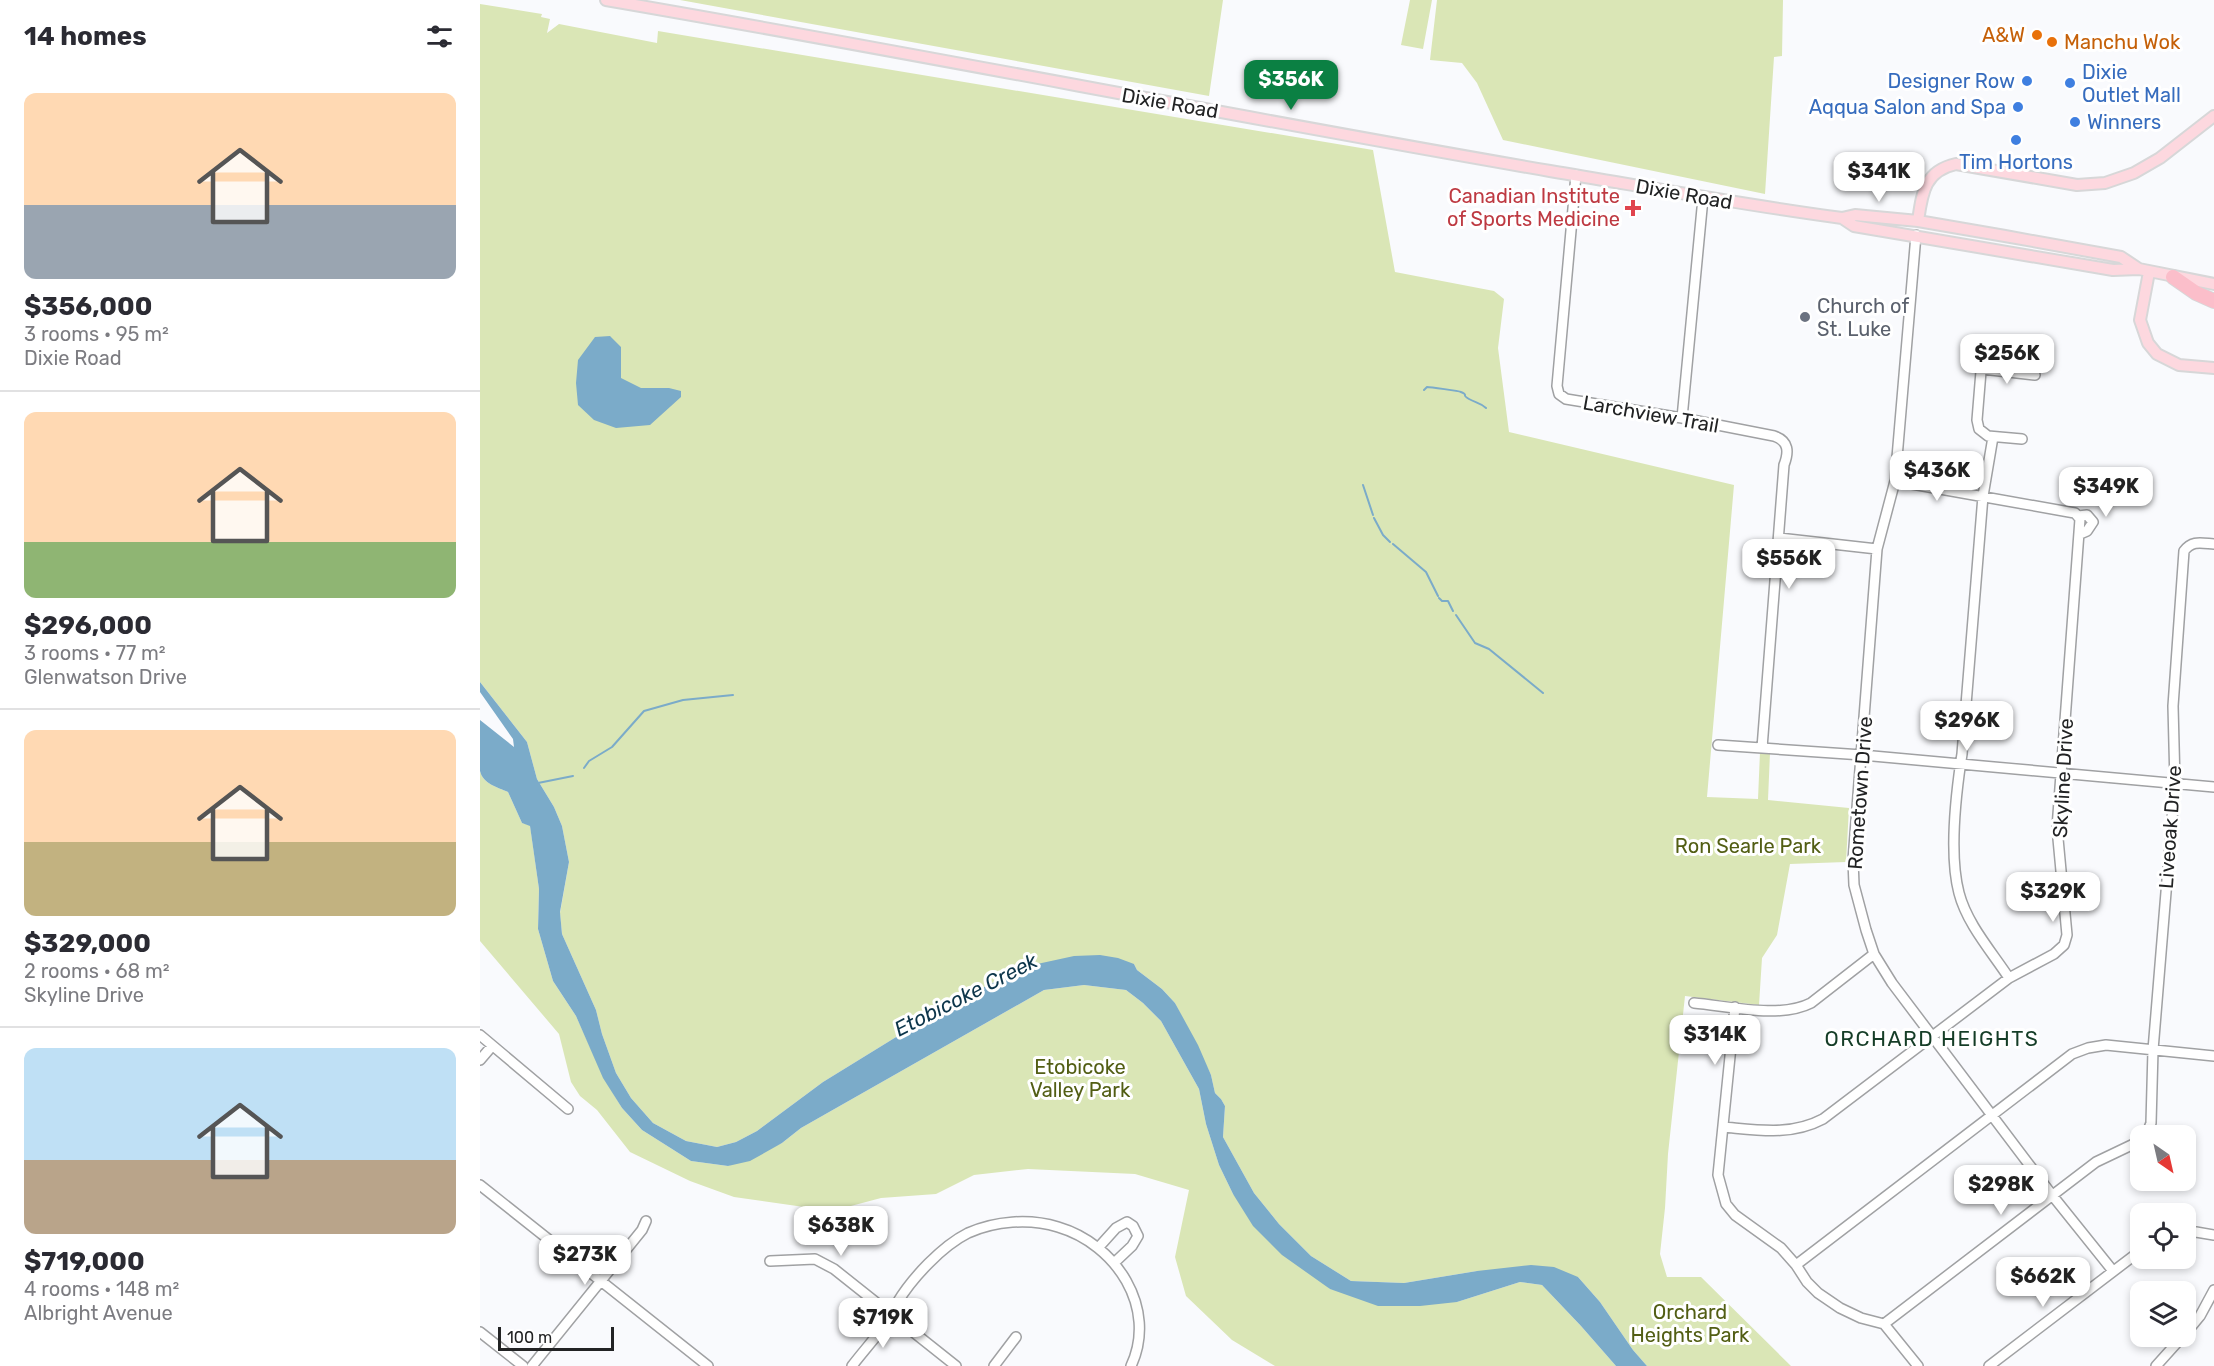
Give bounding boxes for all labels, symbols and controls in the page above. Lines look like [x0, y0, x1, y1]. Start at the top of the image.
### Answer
icon: filters [423, 20, 456, 53]
text: 14 homes [24, 21, 147, 52]
place label: A&W [1982, 23, 2025, 47]
marker: A&W [2030, 28, 2044, 42]
place label: Manchu Wok [2064, 30, 2181, 54]
marker: Manchu Wok [2045, 35, 2059, 49]
pin: $356K [1249, 60, 1333, 111]
place label: Dixie Outlet Mall [2082, 60, 2181, 107]
text: $356K [1258, 67, 1324, 91]
place label: Designer Row [1887, 69, 2015, 93]
marker: Designer Row [2020, 74, 2034, 88]
marker: Dixie Outlet Mall [2063, 76, 2077, 90]
street label: Dixie Road [1120, 83, 1220, 123]
place label: Aqqua Salon and Spa [1809, 95, 2006, 119]
marker: Aqqua Salon and Spa [2011, 100, 2025, 114]
place label: Winners [2087, 110, 2161, 134]
marker: Winners [2068, 115, 2082, 129]
icon: home [186, 132, 294, 240]
marker: Tim Hortons [2009, 133, 2023, 147]
place label: Tim Hortons [1959, 150, 2073, 174]
pin: $341K [1837, 152, 1921, 203]
text: $341K [1848, 159, 1910, 183]
street label: Dixie Road [1634, 174, 1734, 214]
place label: Canadian Institute of Sports Medicine [1447, 184, 1620, 231]
marker: Canadian Institute of Sports Medicine [1624, 199, 1642, 217]
text: $356,000 [24, 291, 152, 322]
place label: Church of St. Luke [1817, 294, 1909, 341]
marker: Church of St. Luke [1798, 310, 1812, 324]
text: 3 rooms · 95 m² [24, 322, 169, 346]
pin: $256K [1965, 334, 2049, 385]
text: $256K [1974, 341, 2040, 365]
text: Dixie Road [24, 346, 122, 370]
street label: Larchview Trail [1581, 390, 1721, 438]
icon: home [186, 451, 294, 559]
pin: $436K [1895, 451, 1979, 502]
text: $436K [1904, 458, 1970, 482]
pin: $349K [2064, 467, 2148, 518]
text: $349K [2073, 474, 2139, 498]
pin: $556K [1747, 539, 1831, 590]
text: $556K [1756, 546, 1822, 570]
text: $296,000 [24, 610, 152, 641]
text: 3 rooms · 77 m² [24, 641, 166, 665]
text: Glenwatson Drive [24, 665, 187, 689]
pin: $296K [1925, 701, 2009, 752]
text: $296K [1934, 708, 2000, 732]
street label: Rometown Drive [1843, 716, 1877, 870]
street label: Skyline Drive [2048, 718, 2078, 838]
street label: Liveoak Drive [2154, 764, 2186, 890]
icon: home [186, 769, 294, 877]
park label: Ron Searle Park [1675, 834, 1822, 858]
pin: $329K [2011, 872, 2095, 923]
text: $329K [2020, 879, 2086, 903]
text: $329,000 [24, 928, 151, 959]
water label: Etobicoke Creek [890, 947, 1043, 1041]
text: 2 rooms · 68 m² [24, 959, 170, 983]
text: Skyline Drive [24, 983, 144, 1007]
pin: $314K [1673, 1015, 1757, 1066]
text: $314K [1683, 1022, 1747, 1046]
district label: ORCHARD HEIGHTS [1825, 1026, 2039, 1051]
park label: Etobicoke Valley Park [1030, 1055, 1131, 1102]
icon: home [186, 1087, 294, 1195]
north arrow [2130, 1125, 2196, 1191]
map controls [2130, 1125, 2196, 1347]
pin: $298K [1959, 1165, 2043, 1216]
text: $298K [1968, 1172, 2034, 1196]
button: locate [2130, 1203, 2196, 1269]
pin: $638K [799, 1206, 883, 1257]
text: $638K [808, 1213, 874, 1237]
pin: $273K [543, 1235, 627, 1286]
text: $273K [553, 1242, 617, 1266]
text: $719,000 [24, 1246, 145, 1277]
pin: $662K [2001, 1257, 2085, 1308]
text: $662K [2010, 1264, 2076, 1288]
text: 4 rooms · 148 m² [24, 1277, 179, 1301]
button: layers [2130, 1281, 2196, 1347]
pin: $719K [841, 1298, 925, 1349]
park label: Orchard Heights Park [1631, 1300, 1750, 1347]
text: Albright Avenue [24, 1301, 173, 1325]
text: $719K [853, 1305, 913, 1329]
scale bar [498, 1324, 614, 1352]
text: 100 m [507, 1328, 552, 1347]

